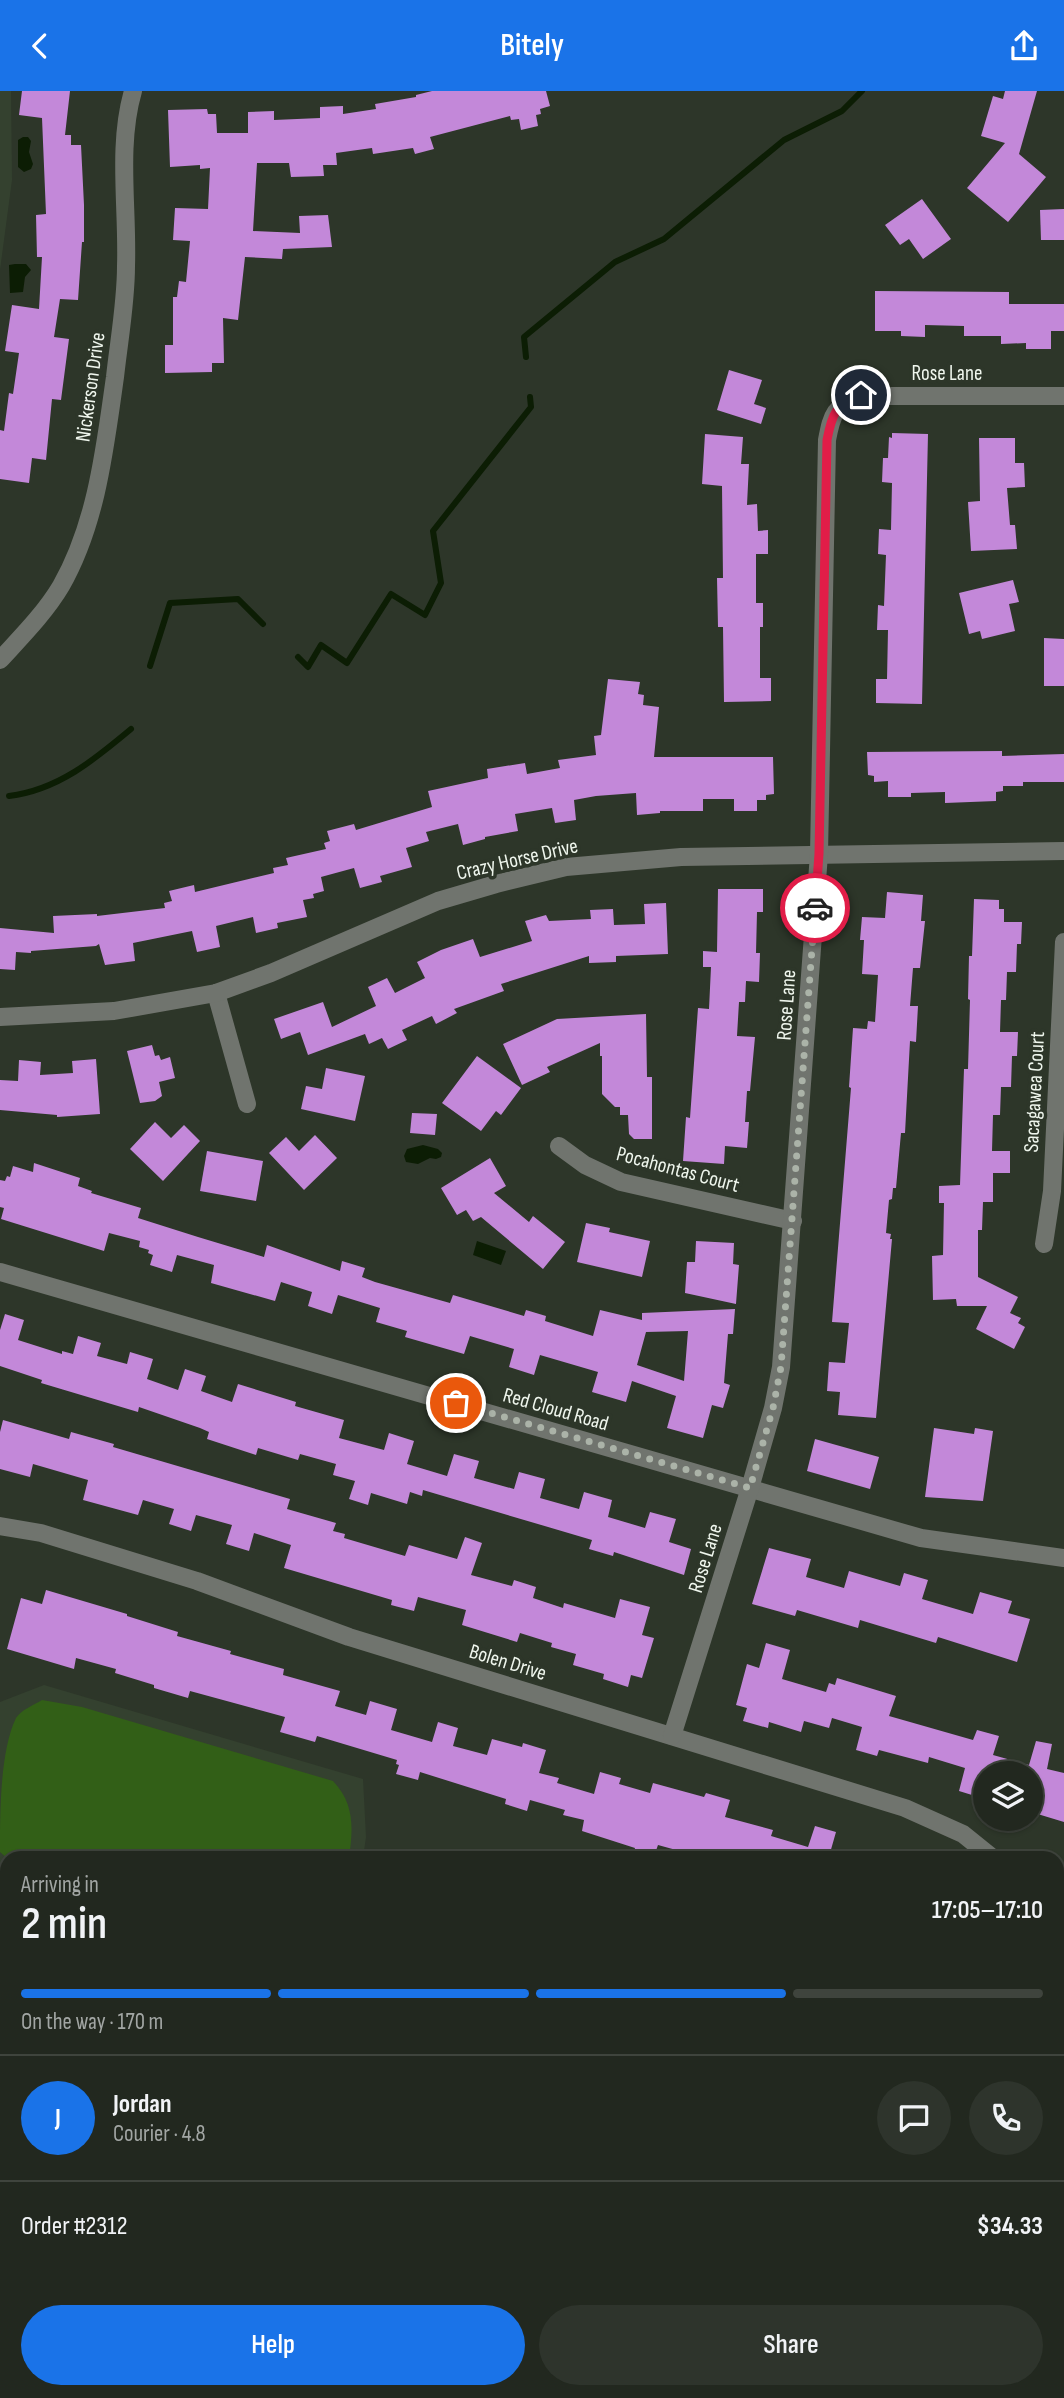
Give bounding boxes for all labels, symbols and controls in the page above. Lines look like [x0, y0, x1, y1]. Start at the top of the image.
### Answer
text: Bitely [500, 26, 564, 65]
icon: back [21, 27, 59, 65]
icon: share [1005, 27, 1043, 65]
street label: Nickerson Drive [70, 331, 111, 443]
street label: Rose Lane [912, 361, 982, 386]
pin [831, 365, 891, 425]
icon: home [842, 376, 880, 414]
street label: Crazy Horse Drive [454, 833, 580, 886]
courier [780, 873, 850, 943]
icon: car [796, 889, 834, 927]
street label: Rose Lane [772, 969, 801, 1041]
street label: Sacagawea Court [1019, 1031, 1050, 1153]
street label: Pocahontas Court [614, 1141, 742, 1198]
pin [426, 1373, 486, 1433]
street label: Red Cloud Road [500, 1382, 612, 1436]
icon: bag [437, 1384, 475, 1422]
street label: Rose Lane [683, 1521, 728, 1596]
street label: Bolen Drive [466, 1639, 549, 1686]
map controls [973, 1761, 1043, 1831]
button: layers [973, 1761, 1043, 1831]
text: Arriving in [21, 1871, 99, 1899]
text: 17:05–17:10 [932, 1895, 1043, 1926]
text: 2 min [21, 1897, 107, 1952]
text: On the way · 170 m [21, 2008, 163, 2036]
button: chat [877, 2081, 951, 2155]
button: phone [969, 2081, 1043, 2155]
text: Jordan [113, 2089, 171, 2120]
text: J [55, 2103, 61, 2134]
text: Courier · 4.8 [113, 2120, 206, 2148]
text: Order #2312 [21, 2211, 127, 2242]
text: $34.33 [977, 2211, 1043, 2242]
button: Help [21, 2305, 525, 2385]
button: Share [539, 2305, 1043, 2385]

